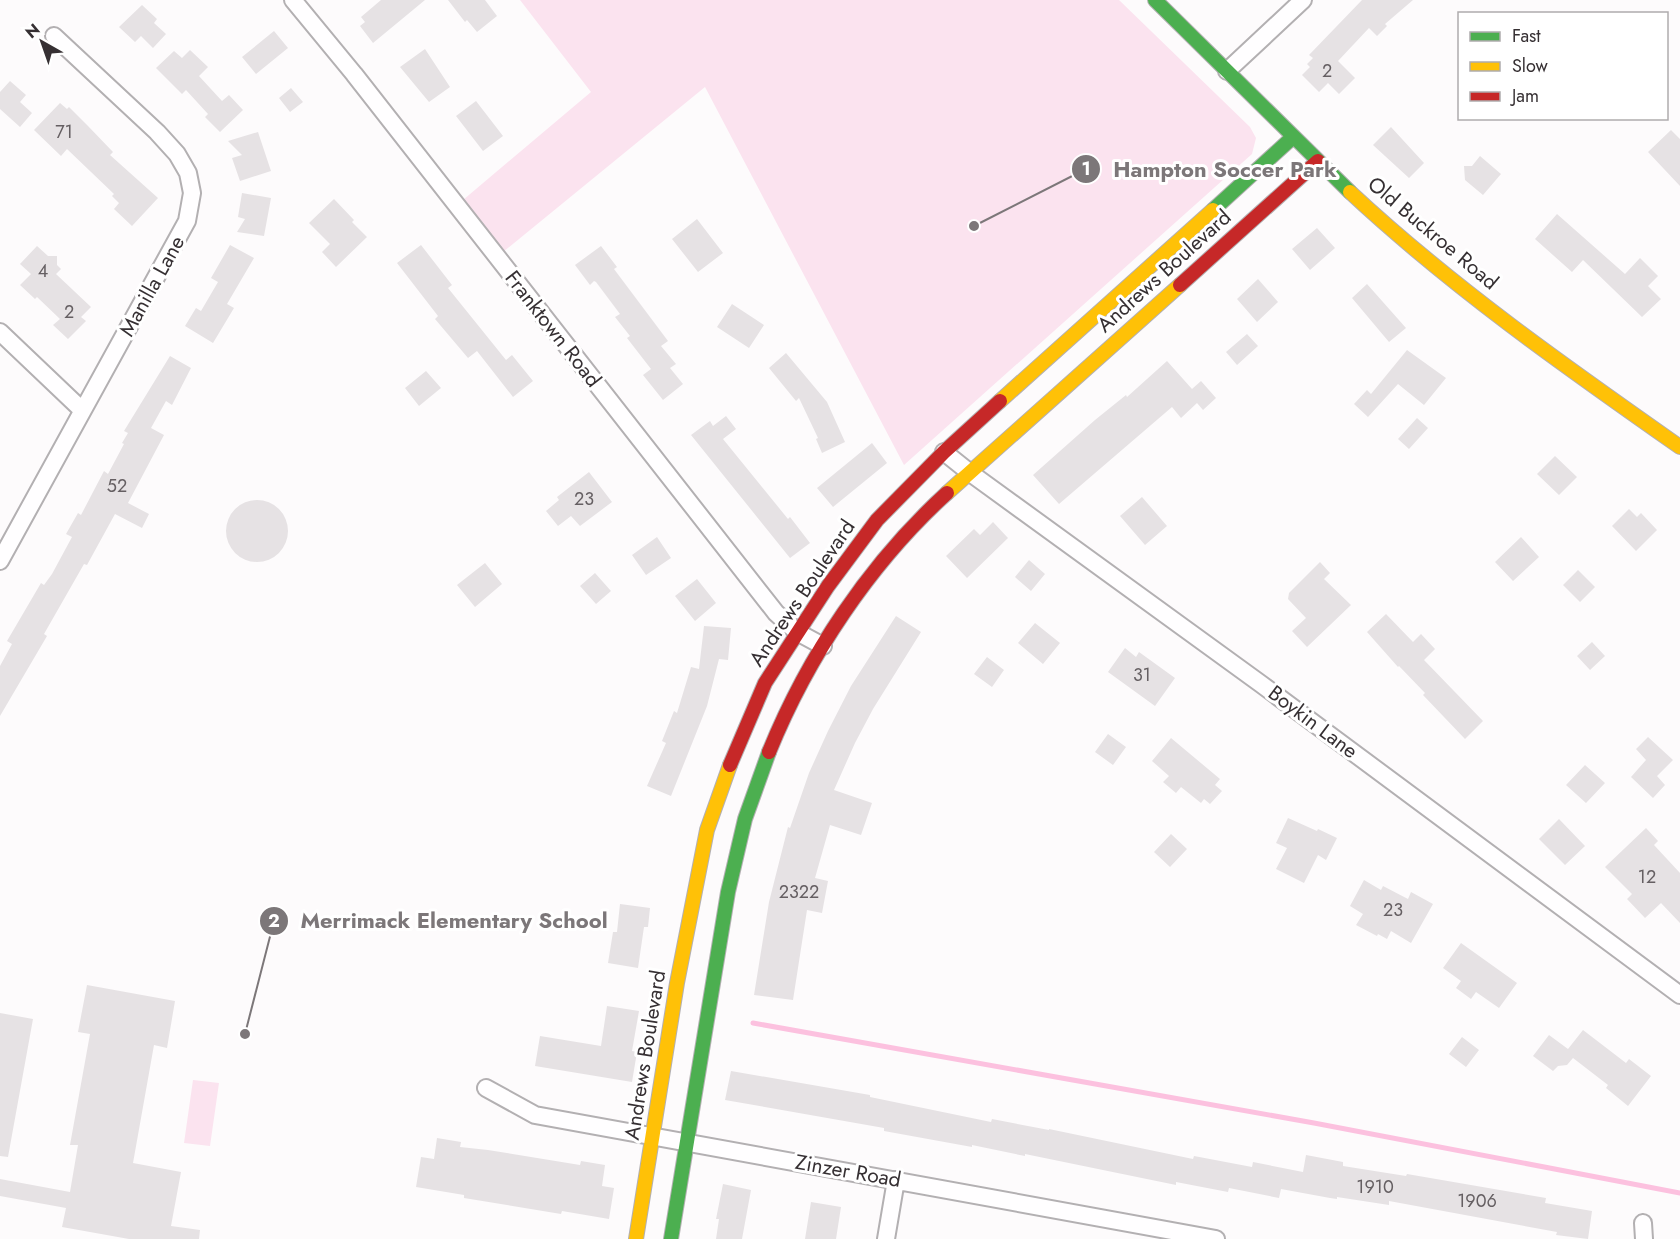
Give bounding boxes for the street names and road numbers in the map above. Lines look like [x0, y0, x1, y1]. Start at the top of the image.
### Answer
street label: Old Buckroe Road [1361, 169, 1505, 297]
street label: Andrews Boulevard [1090, 203, 1238, 339]
street label: Manilla Lane [112, 230, 192, 342]
street label: Franktown Road [498, 264, 608, 394]
street label: Andrews Boulevard [742, 514, 862, 672]
street label: Boykin Lane [1262, 678, 1364, 766]
street label: Andrews Boulevard [617, 968, 673, 1142]
street label: Zinzer Road [793, 1147, 903, 1195]

